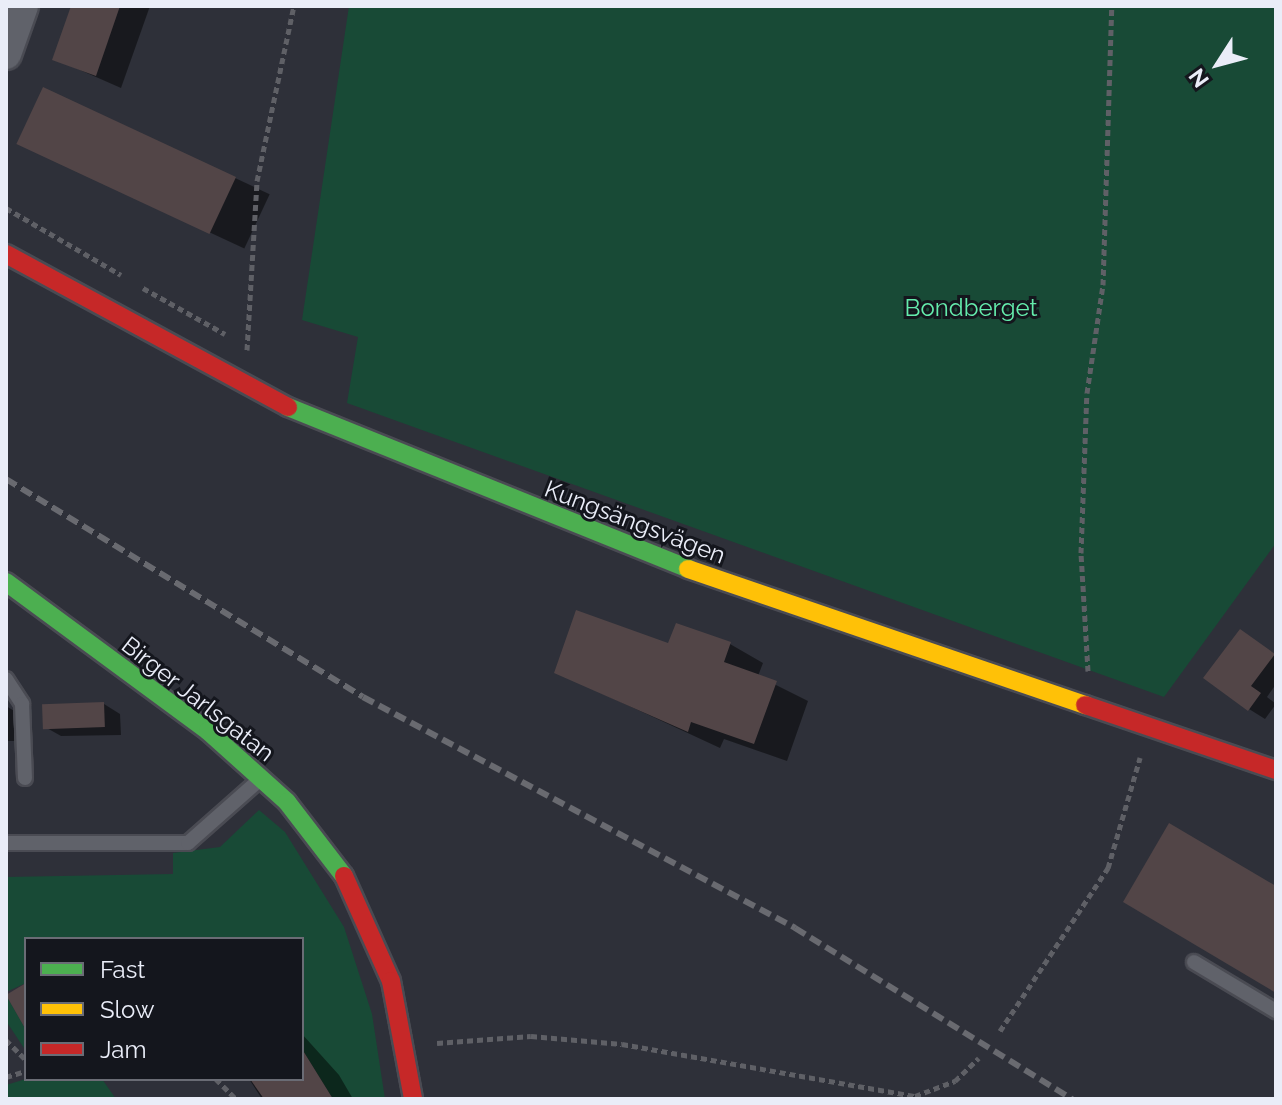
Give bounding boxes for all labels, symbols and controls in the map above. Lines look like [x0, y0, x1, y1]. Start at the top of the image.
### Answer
north arrow [1178, 24, 1258, 104]
text: N [1183, 64, 1214, 93]
park label: Bondberget [904, 294, 1038, 322]
street label: Kungsängsvägen [541, 474, 729, 570]
street label: Birger Jarlsgatan [116, 630, 280, 768]
legend [24, 937, 304, 1081]
text: Fast [100, 955, 145, 984]
text: Slow [100, 995, 154, 1024]
text: Jam [100, 1035, 146, 1064]

